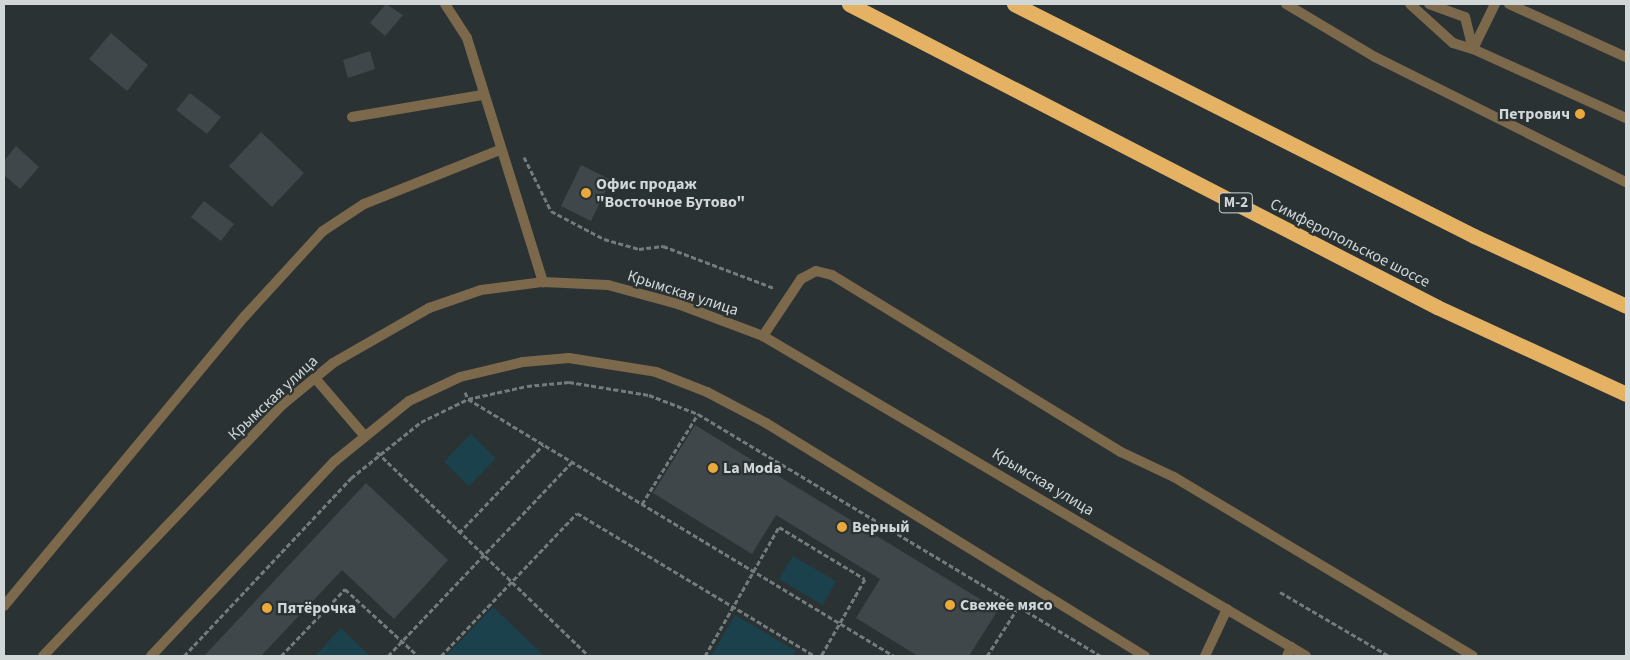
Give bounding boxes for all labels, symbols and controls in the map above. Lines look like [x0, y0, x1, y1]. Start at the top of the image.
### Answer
place label: Петрович [1499, 104, 1570, 124]
marker: Петрович [1574, 108, 1586, 120]
place label: Офис продаж "Восточное Бутово" [596, 174, 745, 212]
marker: Офис продаж "Восточное Бутово" [580, 187, 592, 199]
road number: М-2 [1218, 190, 1254, 216]
street label: Симферопольское шоссе [1267, 194, 1433, 292]
street label: Крымская улица [625, 266, 741, 320]
street label: Крымская улица [224, 352, 322, 444]
street label: Крымская улица [989, 444, 1097, 520]
place label: La Moda [723, 458, 782, 478]
marker: La Moda [707, 462, 719, 474]
place label: Верный [852, 517, 910, 537]
marker: Верный [836, 521, 848, 533]
place label: Свежее мясо [960, 595, 1053, 615]
place label: Пятёрочка [277, 598, 356, 618]
marker: Свежее мясо [944, 599, 956, 611]
marker: Пятёрочка [261, 602, 273, 614]

